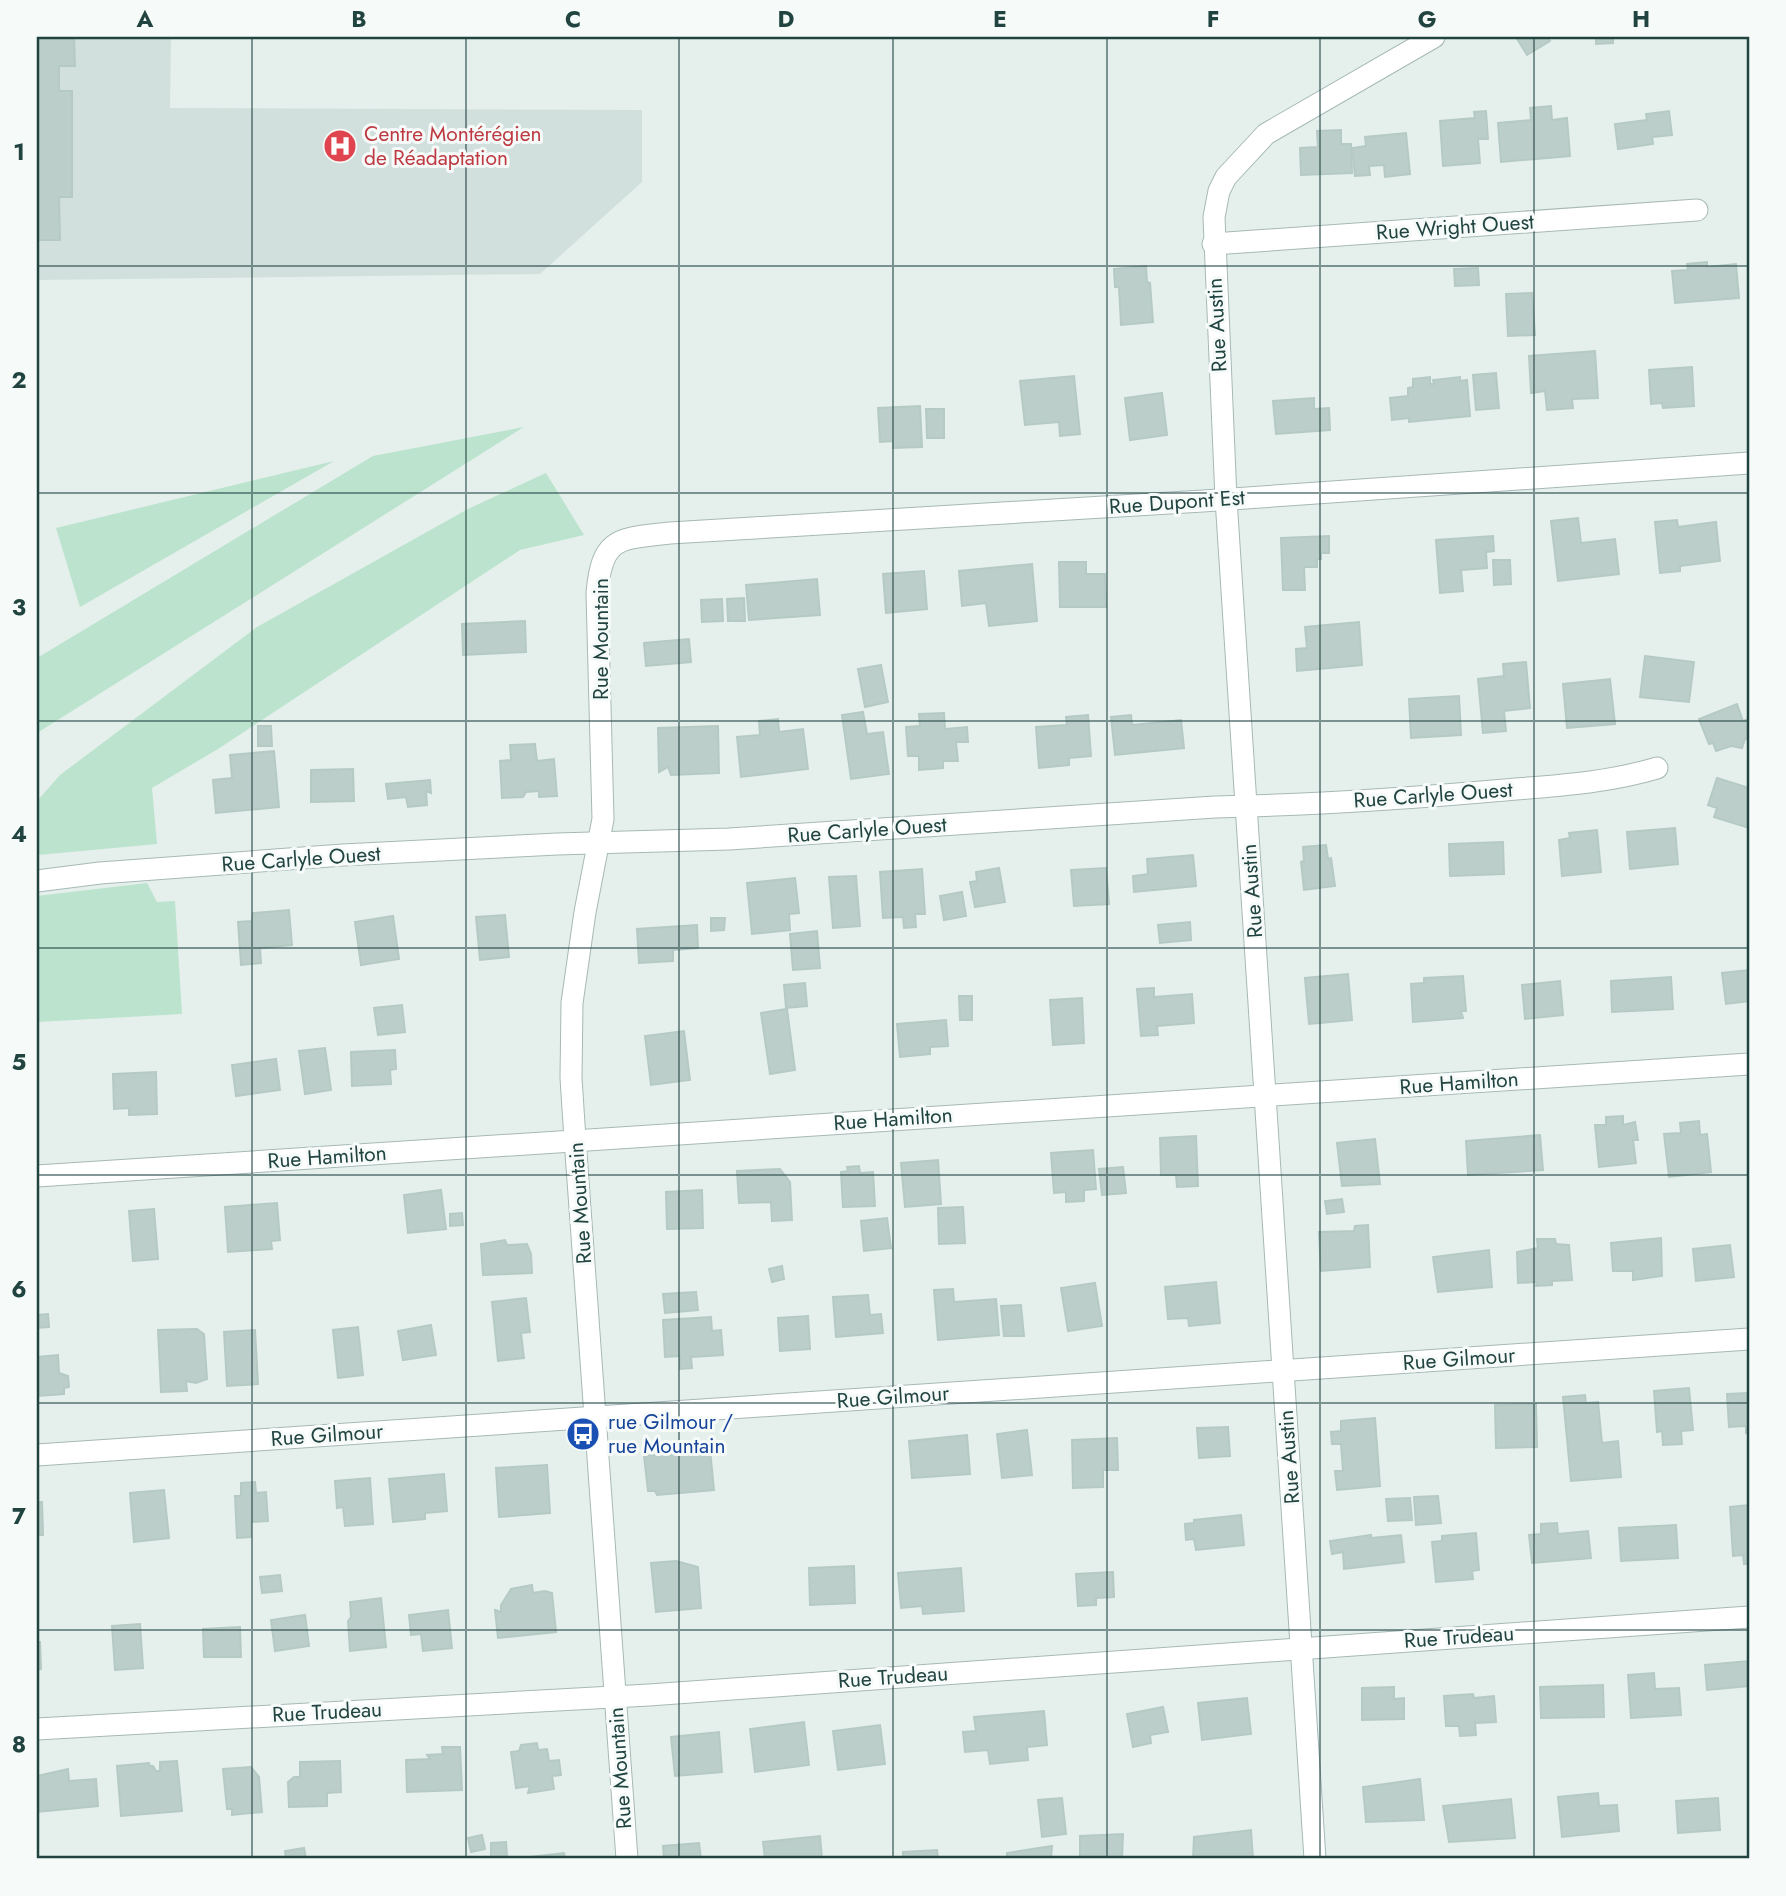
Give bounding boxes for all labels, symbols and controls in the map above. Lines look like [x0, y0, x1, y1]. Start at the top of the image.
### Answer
text: A [136, 2, 154, 36]
text: B [351, 2, 367, 36]
text: C [565, 2, 581, 36]
text: D [778, 2, 795, 36]
text: E [993, 2, 1007, 36]
text: F [1207, 2, 1219, 36]
text: G [1418, 2, 1436, 36]
text: H [1632, 2, 1650, 36]
place label: Centre Montérégien de Réadaptation [364, 119, 542, 173]
hospital icon: Centre Montérégien de Réadaptation [321, 127, 359, 165]
text: 1 [13, 135, 25, 169]
street label: Rue Wright Ouest [1375, 207, 1535, 247]
street label: Rue Austin [1200, 277, 1234, 373]
text: 2 [11, 363, 27, 397]
street label: Rue Dupont Est [1108, 482, 1246, 522]
street label: Rue Mountain [586, 578, 616, 700]
text: 3 [12, 590, 26, 624]
street label: Rue Carlyle Ouest [1352, 774, 1514, 816]
street label: Rue Carlyle Ouest [786, 809, 948, 851]
text: 4 [11, 817, 27, 851]
street label: Rue Carlyle Ouest [220, 838, 382, 880]
street label: Rue Austin [1234, 843, 1270, 939]
text: 5 [12, 1045, 26, 1079]
street label: Rue Hamilton [1398, 1064, 1520, 1102]
street label: Rue Hamilton [832, 1100, 954, 1138]
street label: Rue Hamilton [266, 1138, 388, 1176]
street label: Rue Mountain [561, 1141, 599, 1265]
text: 6 [11, 1272, 27, 1306]
street label: Rue Gilmour [1402, 1340, 1517, 1378]
street label: Rue Gilmour [836, 1378, 951, 1416]
place label: rue Gilmour / rue Mountain [608, 1407, 733, 1461]
street label: Rue Austin [1271, 1409, 1307, 1505]
bus stop icon: rue Gilmour / rue Mountain [564, 1415, 602, 1453]
street label: Rue Gilmour [270, 1416, 385, 1454]
text: 7 [12, 1499, 26, 1533]
street label: Rue Trudeau [1403, 1618, 1515, 1656]
street label: Rue Trudeau [837, 1658, 949, 1696]
street label: Rue Trudeau [271, 1694, 383, 1730]
street label: Rue Mountain [601, 1706, 639, 1830]
text: 8 [12, 1727, 26, 1761]

